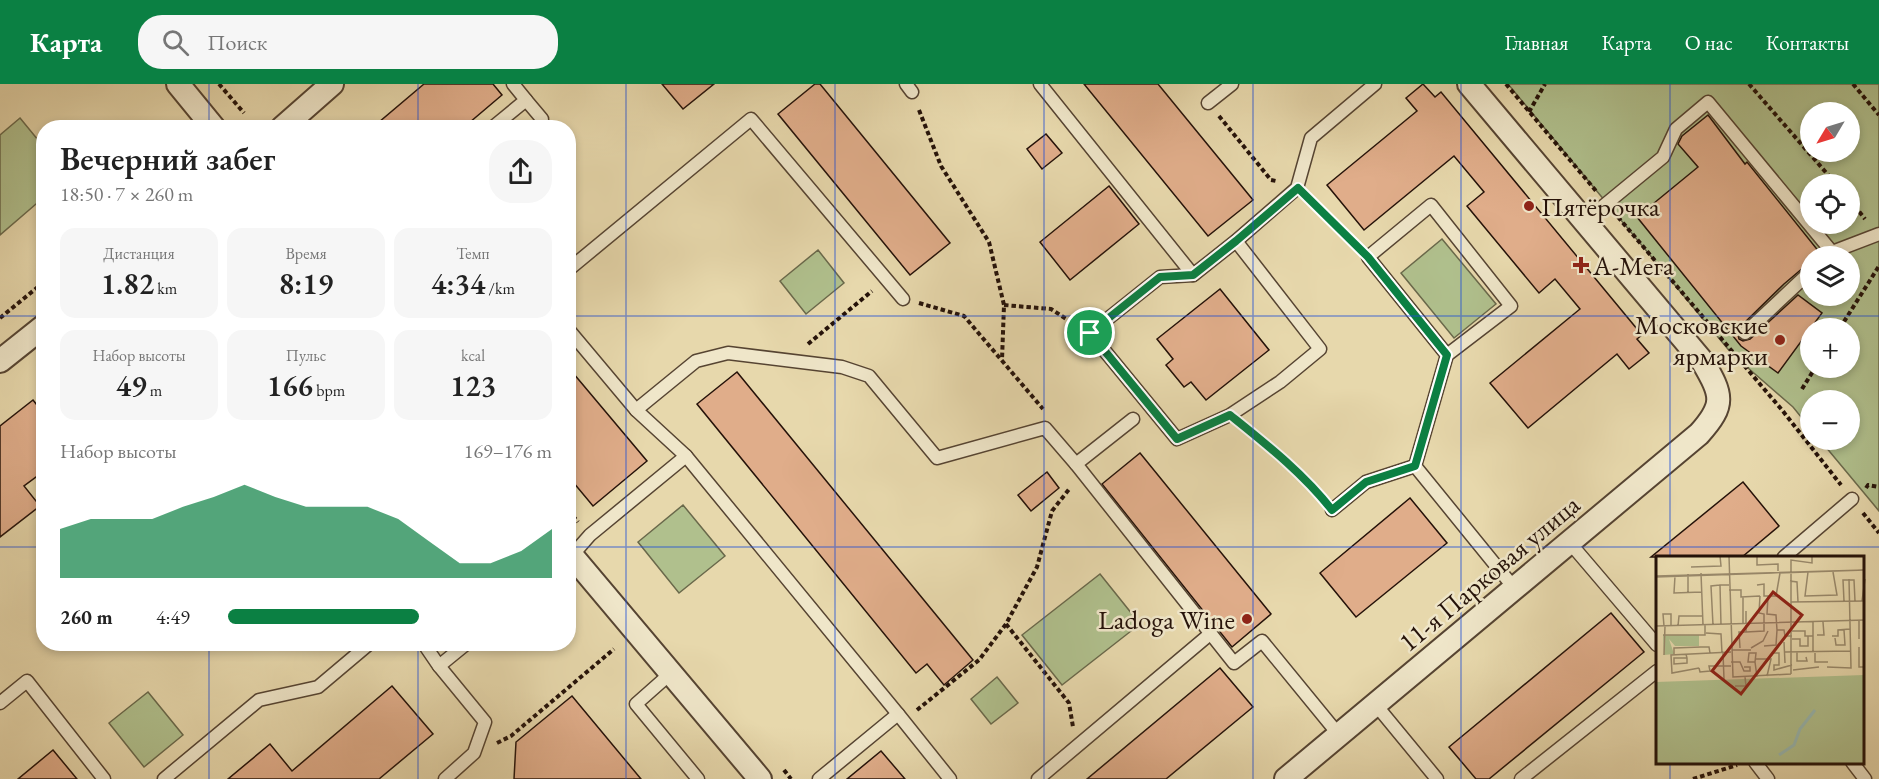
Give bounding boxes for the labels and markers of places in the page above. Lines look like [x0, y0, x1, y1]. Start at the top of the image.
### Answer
place label: Пятёрочка [1541, 189, 1660, 224]
marker: Пятёрочка [1522, 199, 1536, 213]
place label: А-Мега [1592, 248, 1674, 283]
marker: А-Мега [1574, 258, 1588, 272]
pin [1064, 307, 1115, 358]
place label: Московские ярмарки [1635, 307, 1768, 373]
marker: Московские ярмарки [1773, 333, 1787, 347]
place label: Ladoga Wine [1098, 602, 1235, 637]
marker: Ladoga Wine [1240, 612, 1254, 626]

